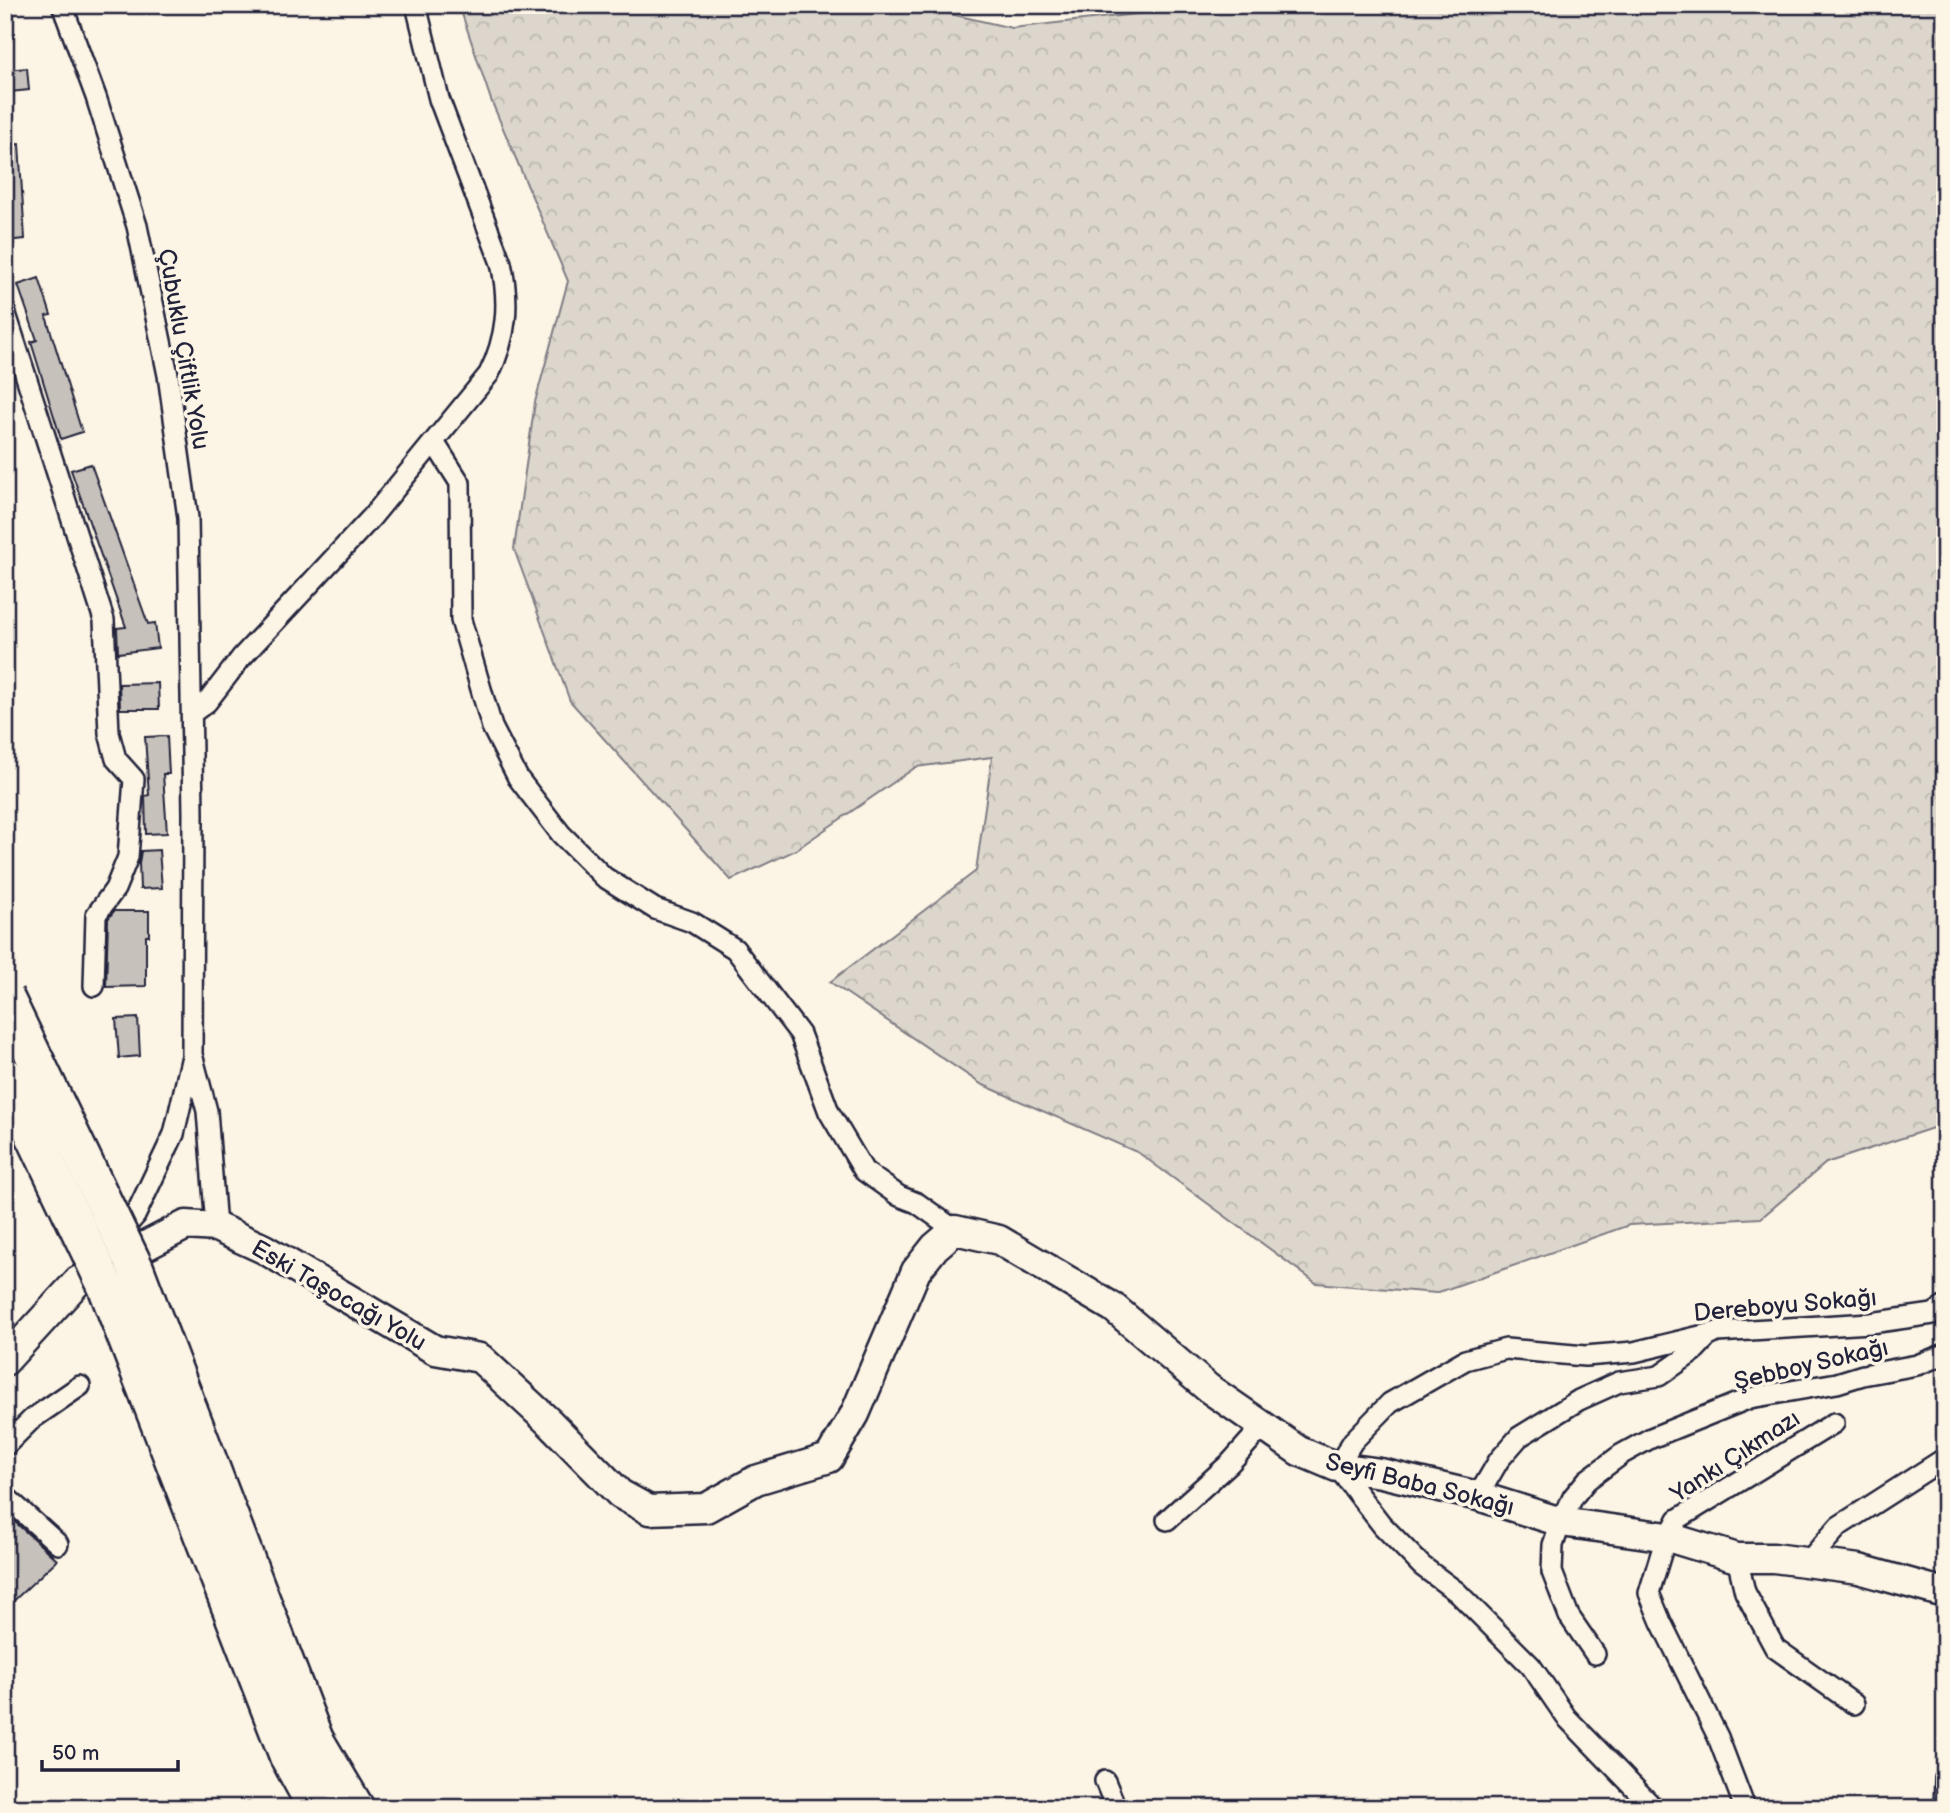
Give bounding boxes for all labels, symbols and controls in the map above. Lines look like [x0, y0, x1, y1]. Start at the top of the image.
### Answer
street label: Çubuklu Çiftlik Yolu [152, 246, 215, 452]
street label: Eski Taşocağı Yolu [246, 1234, 431, 1357]
street label: Dereboyu Sokağı [1692, 1283, 1878, 1328]
street label: Şebboy Sokağı [1731, 1333, 1891, 1396]
street label: Yankı Çıkmazı [1664, 1404, 1805, 1509]
street label: Seyfi Baba Sokağı [1323, 1447, 1517, 1522]
scale bar [42, 1729, 178, 1773]
text: 50 m [52, 1741, 99, 1766]

